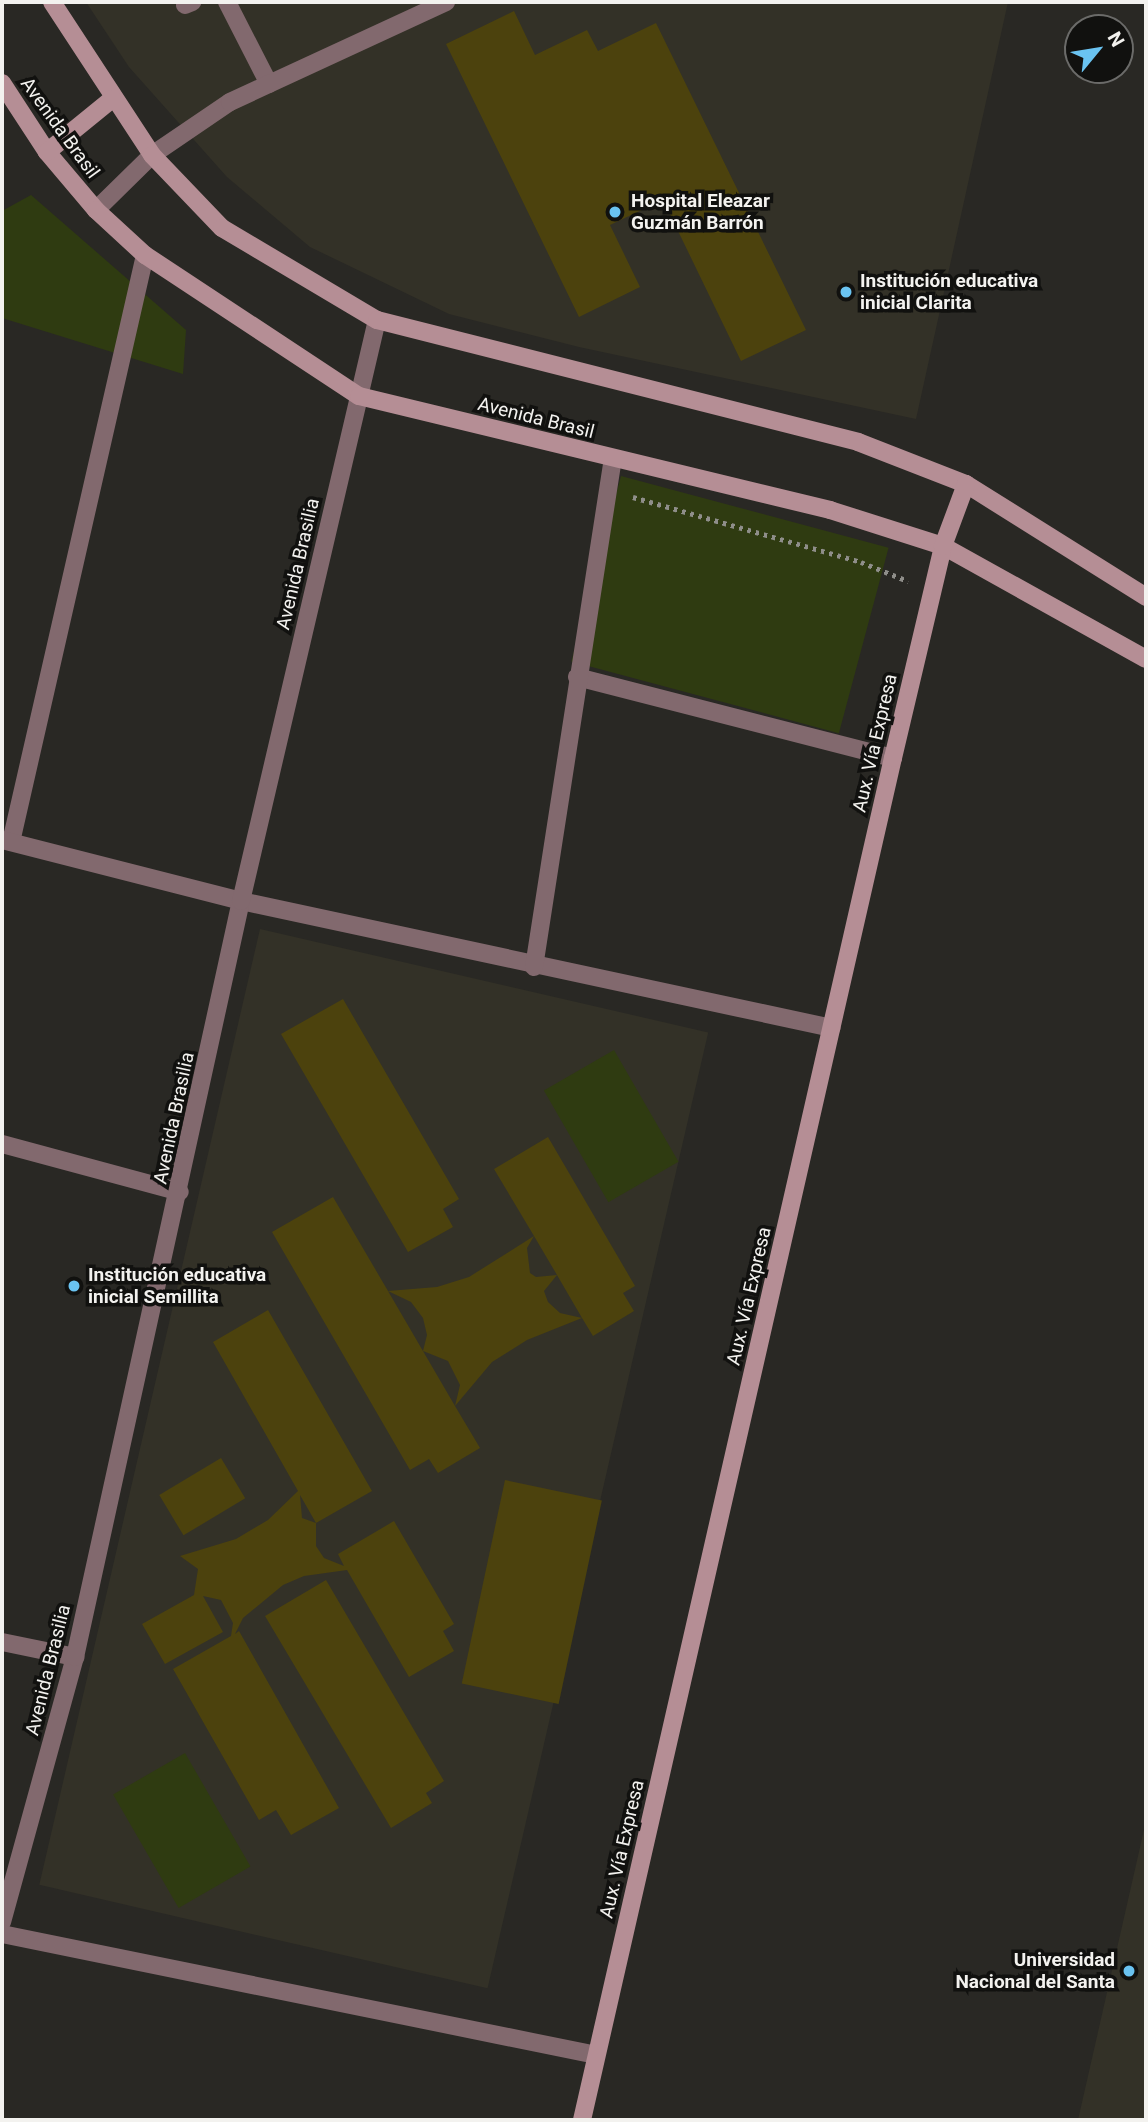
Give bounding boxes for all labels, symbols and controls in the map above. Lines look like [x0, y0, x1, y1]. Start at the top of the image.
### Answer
north arrow [1064, 14, 1134, 84]
text: N [1103, 28, 1129, 51]
street label: Avenida Brasil [16, 73, 104, 183]
place label: Hospital Eleazar Guzmán Barrón [631, 190, 770, 234]
marker: Hospital Eleazar Guzmán Barrón [605, 202, 625, 222]
place label: Institución educativa inicial Clarita [860, 270, 1038, 314]
marker: Institución educativa inicial Clarita [838, 284, 854, 300]
street label: Avenida Brasil [475, 393, 597, 443]
street label: Avenida Brasilia [272, 496, 324, 632]
street label: Aux. Vía Expresa [848, 672, 902, 814]
street label: Avenida Brasilia [149, 1050, 199, 1186]
street label: Aux. Vía Expresa [722, 1225, 776, 1367]
place label: Institución educativa inicial Semillita [88, 1264, 266, 1308]
marker: Institución educativa inicial Semillita [66, 1278, 82, 1294]
street label: Avenida Brasilia [21, 1602, 75, 1738]
street label: Aux. Vía Expresa [595, 1778, 649, 1920]
place label: Universidad Nacional del Santa [955, 1949, 1115, 1993]
marker: Universidad Nacional del Santa [1121, 1963, 1137, 1979]

